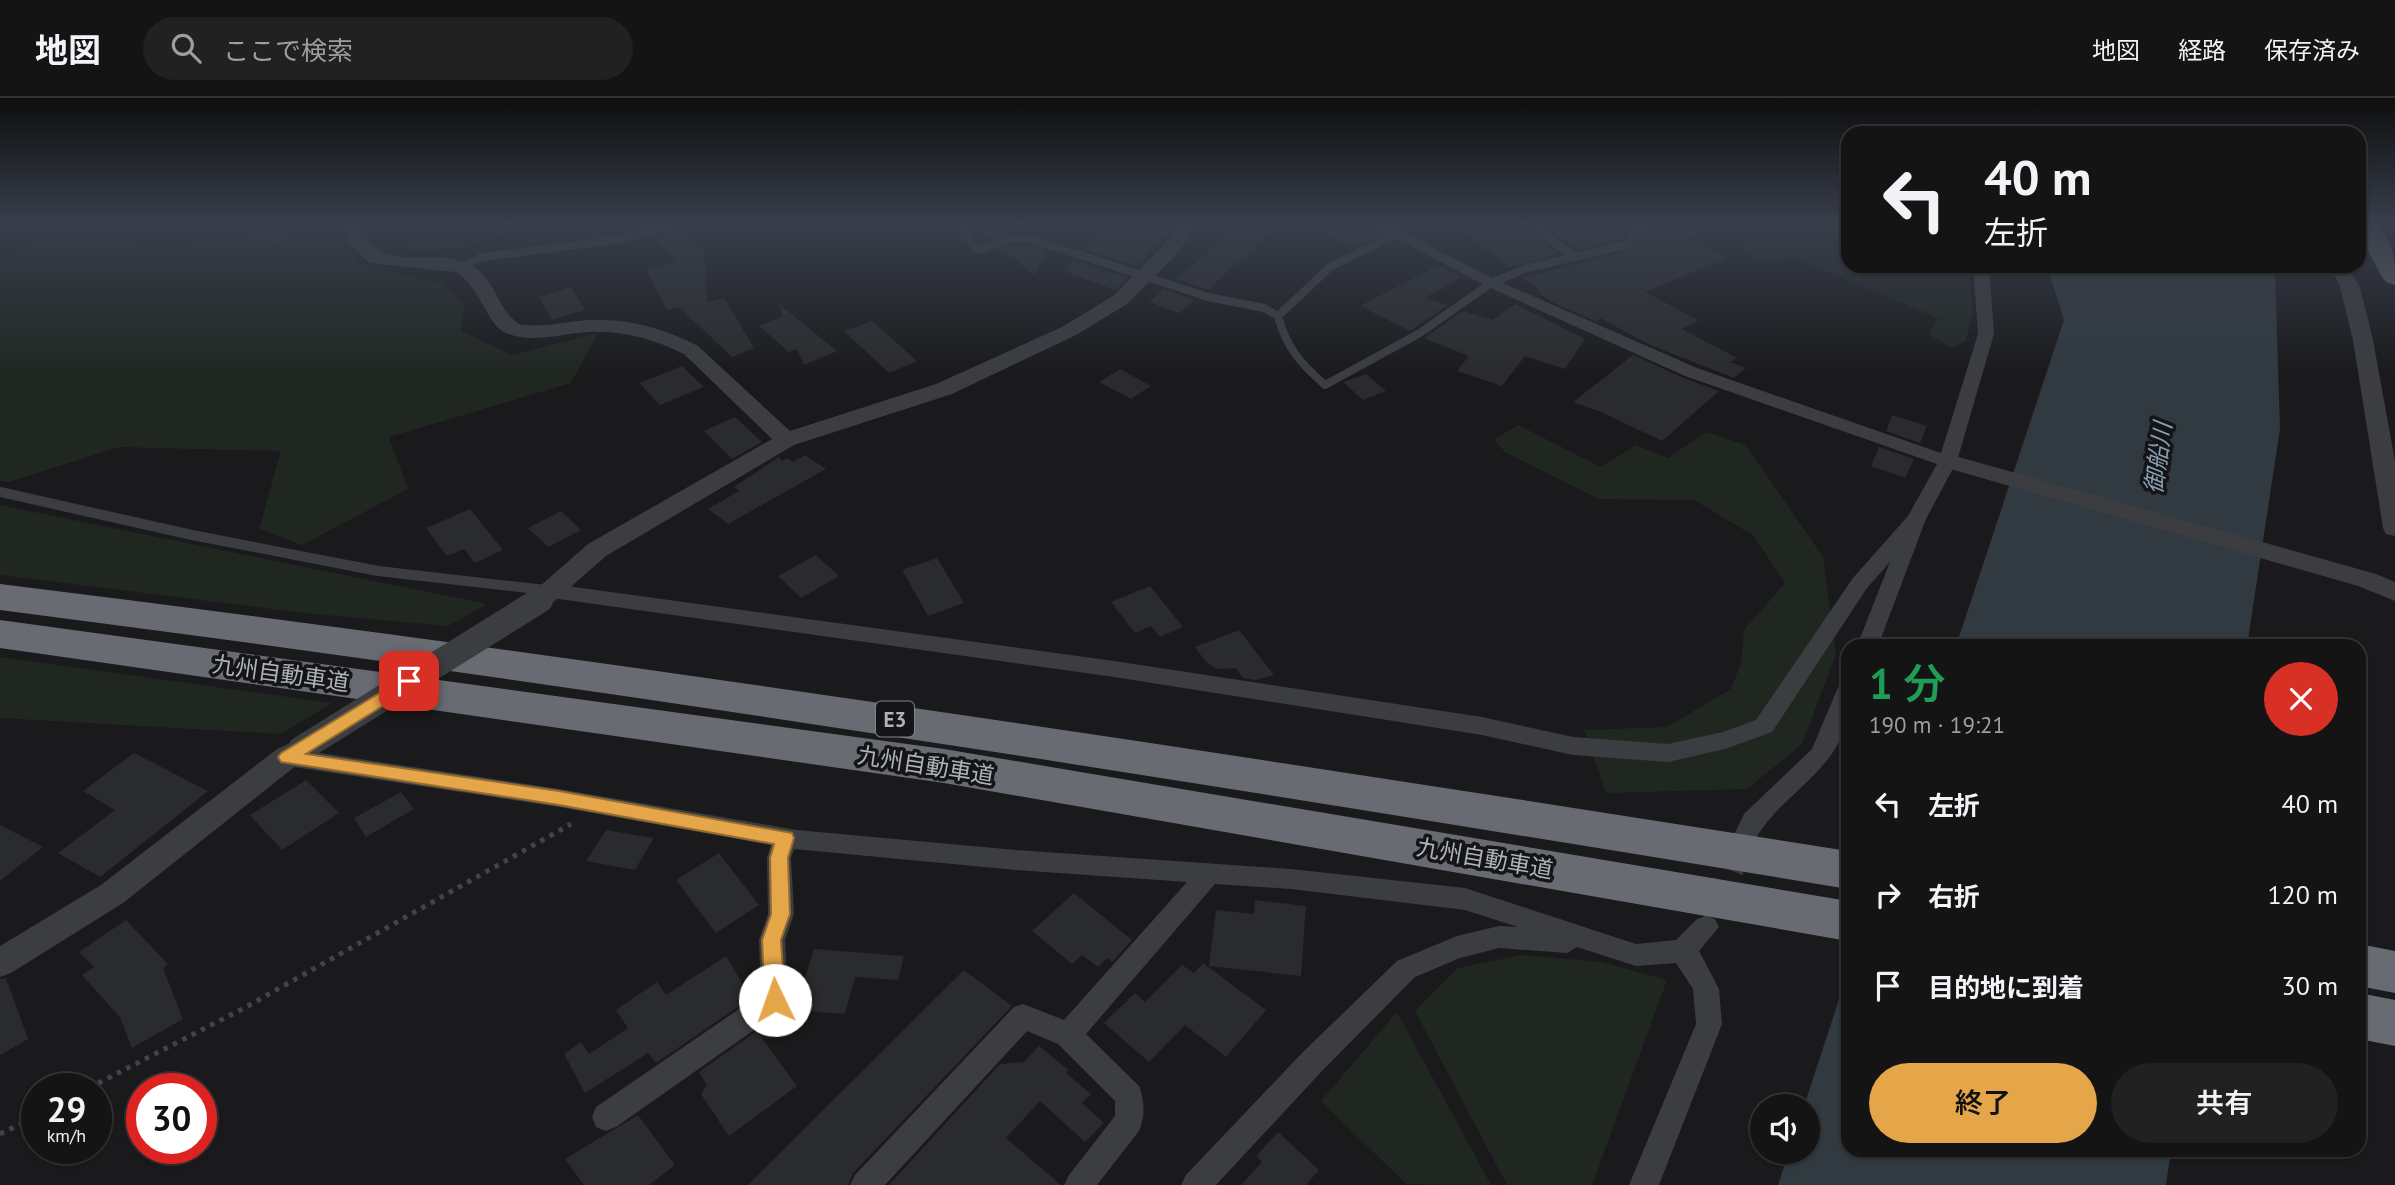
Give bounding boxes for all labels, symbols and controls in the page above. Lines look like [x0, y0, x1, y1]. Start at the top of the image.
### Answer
search box [143, 17, 633, 80]
text: 地図 [35, 28, 101, 71]
icon: search [167, 29, 205, 67]
text: ここで検索 [223, 34, 353, 67]
text: 地図 [2092, 35, 2140, 66]
text: 経路 [2178, 35, 2226, 66]
text: 保存済み [2264, 35, 2360, 66]
text: 40 m [1984, 145, 2091, 209]
icon: left [1869, 154, 1960, 245]
text: 左折 [1984, 211, 2048, 253]
water label: 御船川 [2138, 417, 2179, 496]
street label: 九州自動車道 [211, 649, 351, 697]
pin [379, 651, 439, 711]
text: 1 分 [1869, 656, 1945, 711]
icon: arrive [390, 662, 428, 700]
button: close [2264, 662, 2338, 736]
road number: E3 [876, 702, 914, 736]
text: 190 m · 19:21 [1869, 710, 2005, 739]
street label: 九州自動車道 [856, 740, 996, 790]
icon: left [1869, 785, 1907, 823]
text: 40 m [2282, 787, 2338, 820]
text: 左折 [1928, 789, 1980, 822]
street label: 九州自動車道 [1415, 832, 1555, 884]
icon: right [1869, 876, 1907, 914]
text: 120 m [2267, 878, 2338, 911]
text: 右折 [1928, 880, 1980, 913]
position arrow [738, 963, 812, 1037]
icon: arrive [1869, 967, 1907, 1005]
text: 30 m [2282, 969, 2338, 1002]
text: 目的地に到着 [1928, 971, 2084, 1004]
button: 終了 [1869, 1063, 2097, 1143]
button: 共有 [2111, 1063, 2338, 1143]
speed limit sign: 30 [126, 1073, 217, 1164]
text: 29 [47, 1086, 86, 1132]
map controls [1750, 1094, 1820, 1164]
button: sound [1750, 1094, 1820, 1164]
text: km/h [47, 1124, 86, 1147]

